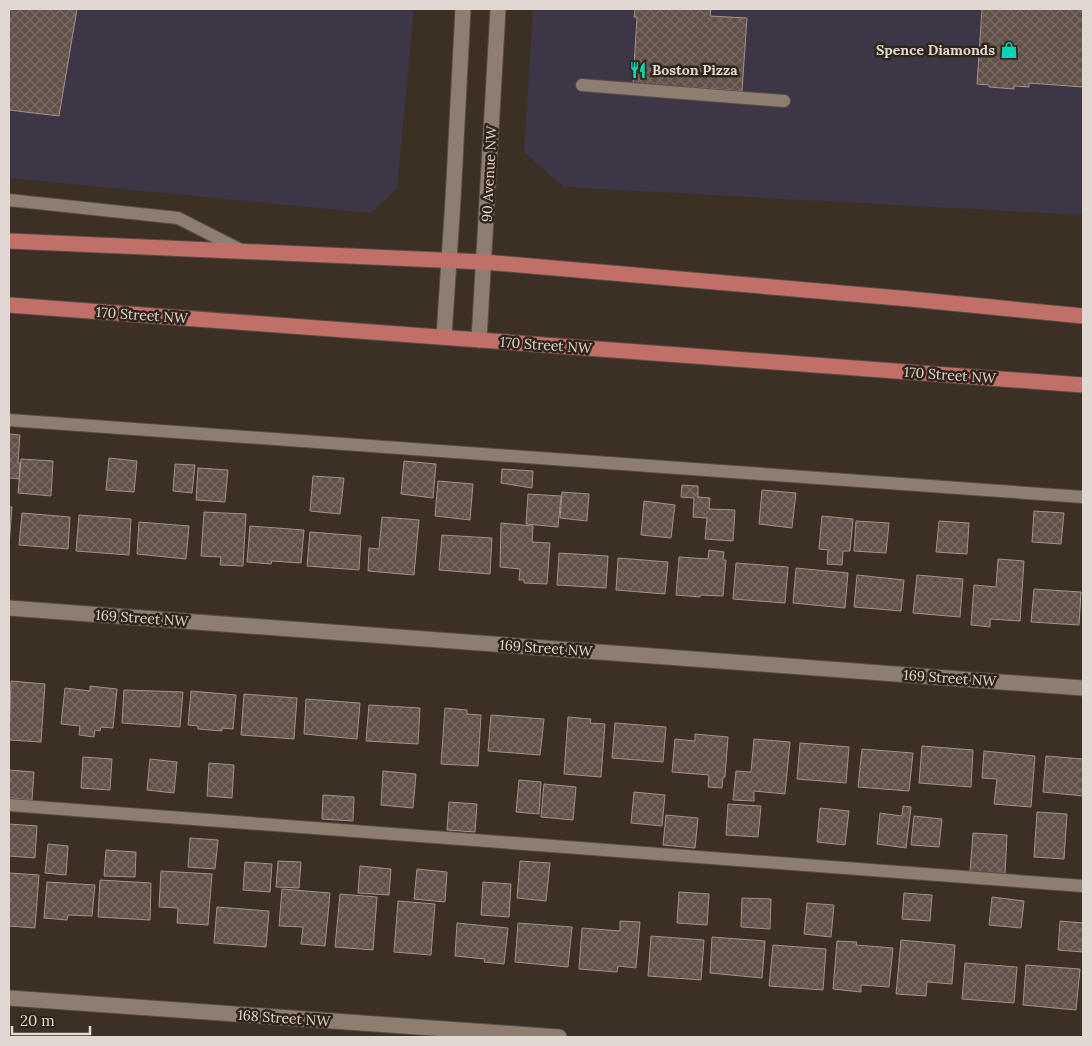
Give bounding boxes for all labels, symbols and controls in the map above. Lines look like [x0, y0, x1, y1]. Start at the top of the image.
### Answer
shop icon: Spence Diamonds [999, 40, 1019, 60]
place label: Spence Diamonds [876, 41, 995, 59]
restaurant icon: Boston Pizza [628, 60, 648, 80]
place label: Boston Pizza [652, 61, 738, 79]
street label: 90 Avenue NW [477, 124, 501, 223]
street label: 170 Street NW [96, 303, 190, 327]
street label: 170 Street NW [500, 333, 594, 357]
street label: 170 Street NW [904, 363, 998, 387]
street label: 169 Street NW [95, 606, 190, 630]
street label: 169 Street NW [499, 636, 594, 660]
street label: 169 Street NW [903, 666, 998, 690]
scale bar [12, 1004, 90, 1036]
street label: 168 Street NW [237, 1006, 332, 1030]
text: 20 m [20, 1011, 55, 1030]

